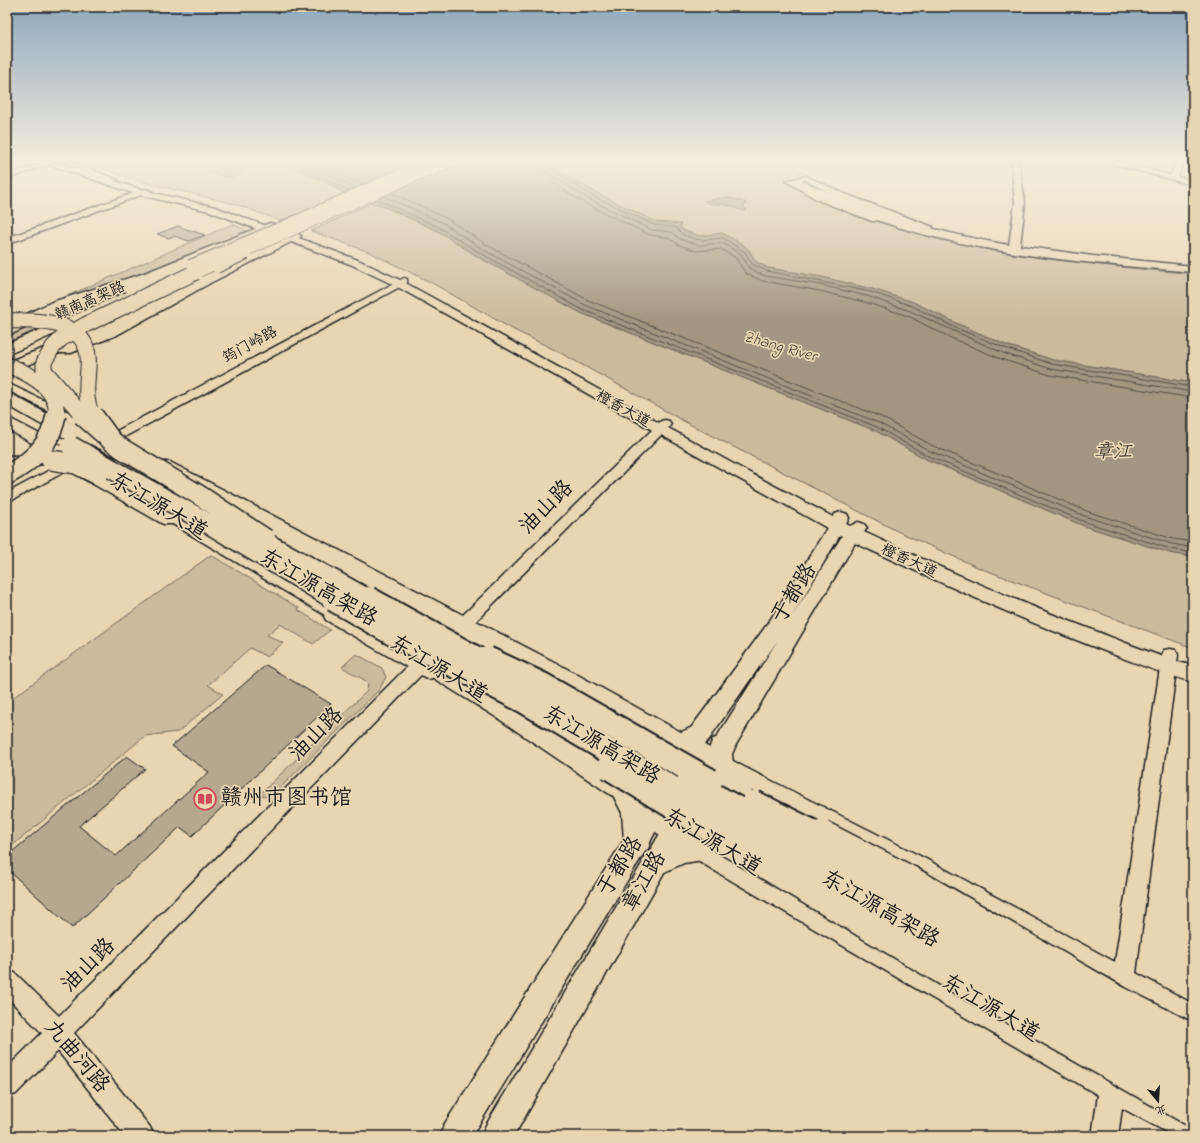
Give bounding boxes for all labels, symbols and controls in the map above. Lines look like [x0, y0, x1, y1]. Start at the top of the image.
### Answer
street label: 赣南高架路 [51, 276, 129, 326]
street label: 筠门岭路 [218, 321, 282, 369]
water label: Zhang River [741, 325, 821, 369]
street label: 橙香大道 [591, 385, 655, 433]
water label: 章江 [1094, 439, 1133, 466]
street label: 东江源大道 [103, 465, 213, 549]
street label: 油山路 [512, 473, 582, 543]
street label: 橙香大道 [877, 538, 941, 584]
street label: 东江源高架路 [253, 542, 383, 636]
street label: 于都路 [764, 557, 826, 631]
street label: 东江源大道 [383, 628, 493, 712]
street label: 东江源高架路 [536, 698, 666, 794]
street label: 油山路 [282, 700, 352, 770]
place label: 赣州市图书馆 [220, 783, 352, 815]
library icon: 赣州市图书馆 [192, 786, 218, 812]
street label: 东江源大道 [657, 801, 767, 885]
street label: 于都路 [590, 830, 652, 904]
street label: 章江路 [615, 845, 675, 919]
street label: 东江源高架路 [815, 863, 945, 957]
street label: 油山路 [54, 931, 124, 1001]
street label: 东江源大道 [935, 967, 1045, 1051]
street label: 九曲河路 [35, 1013, 117, 1101]
north arrow [1138, 1081, 1178, 1121]
text: 北 [1153, 1100, 1168, 1119]

